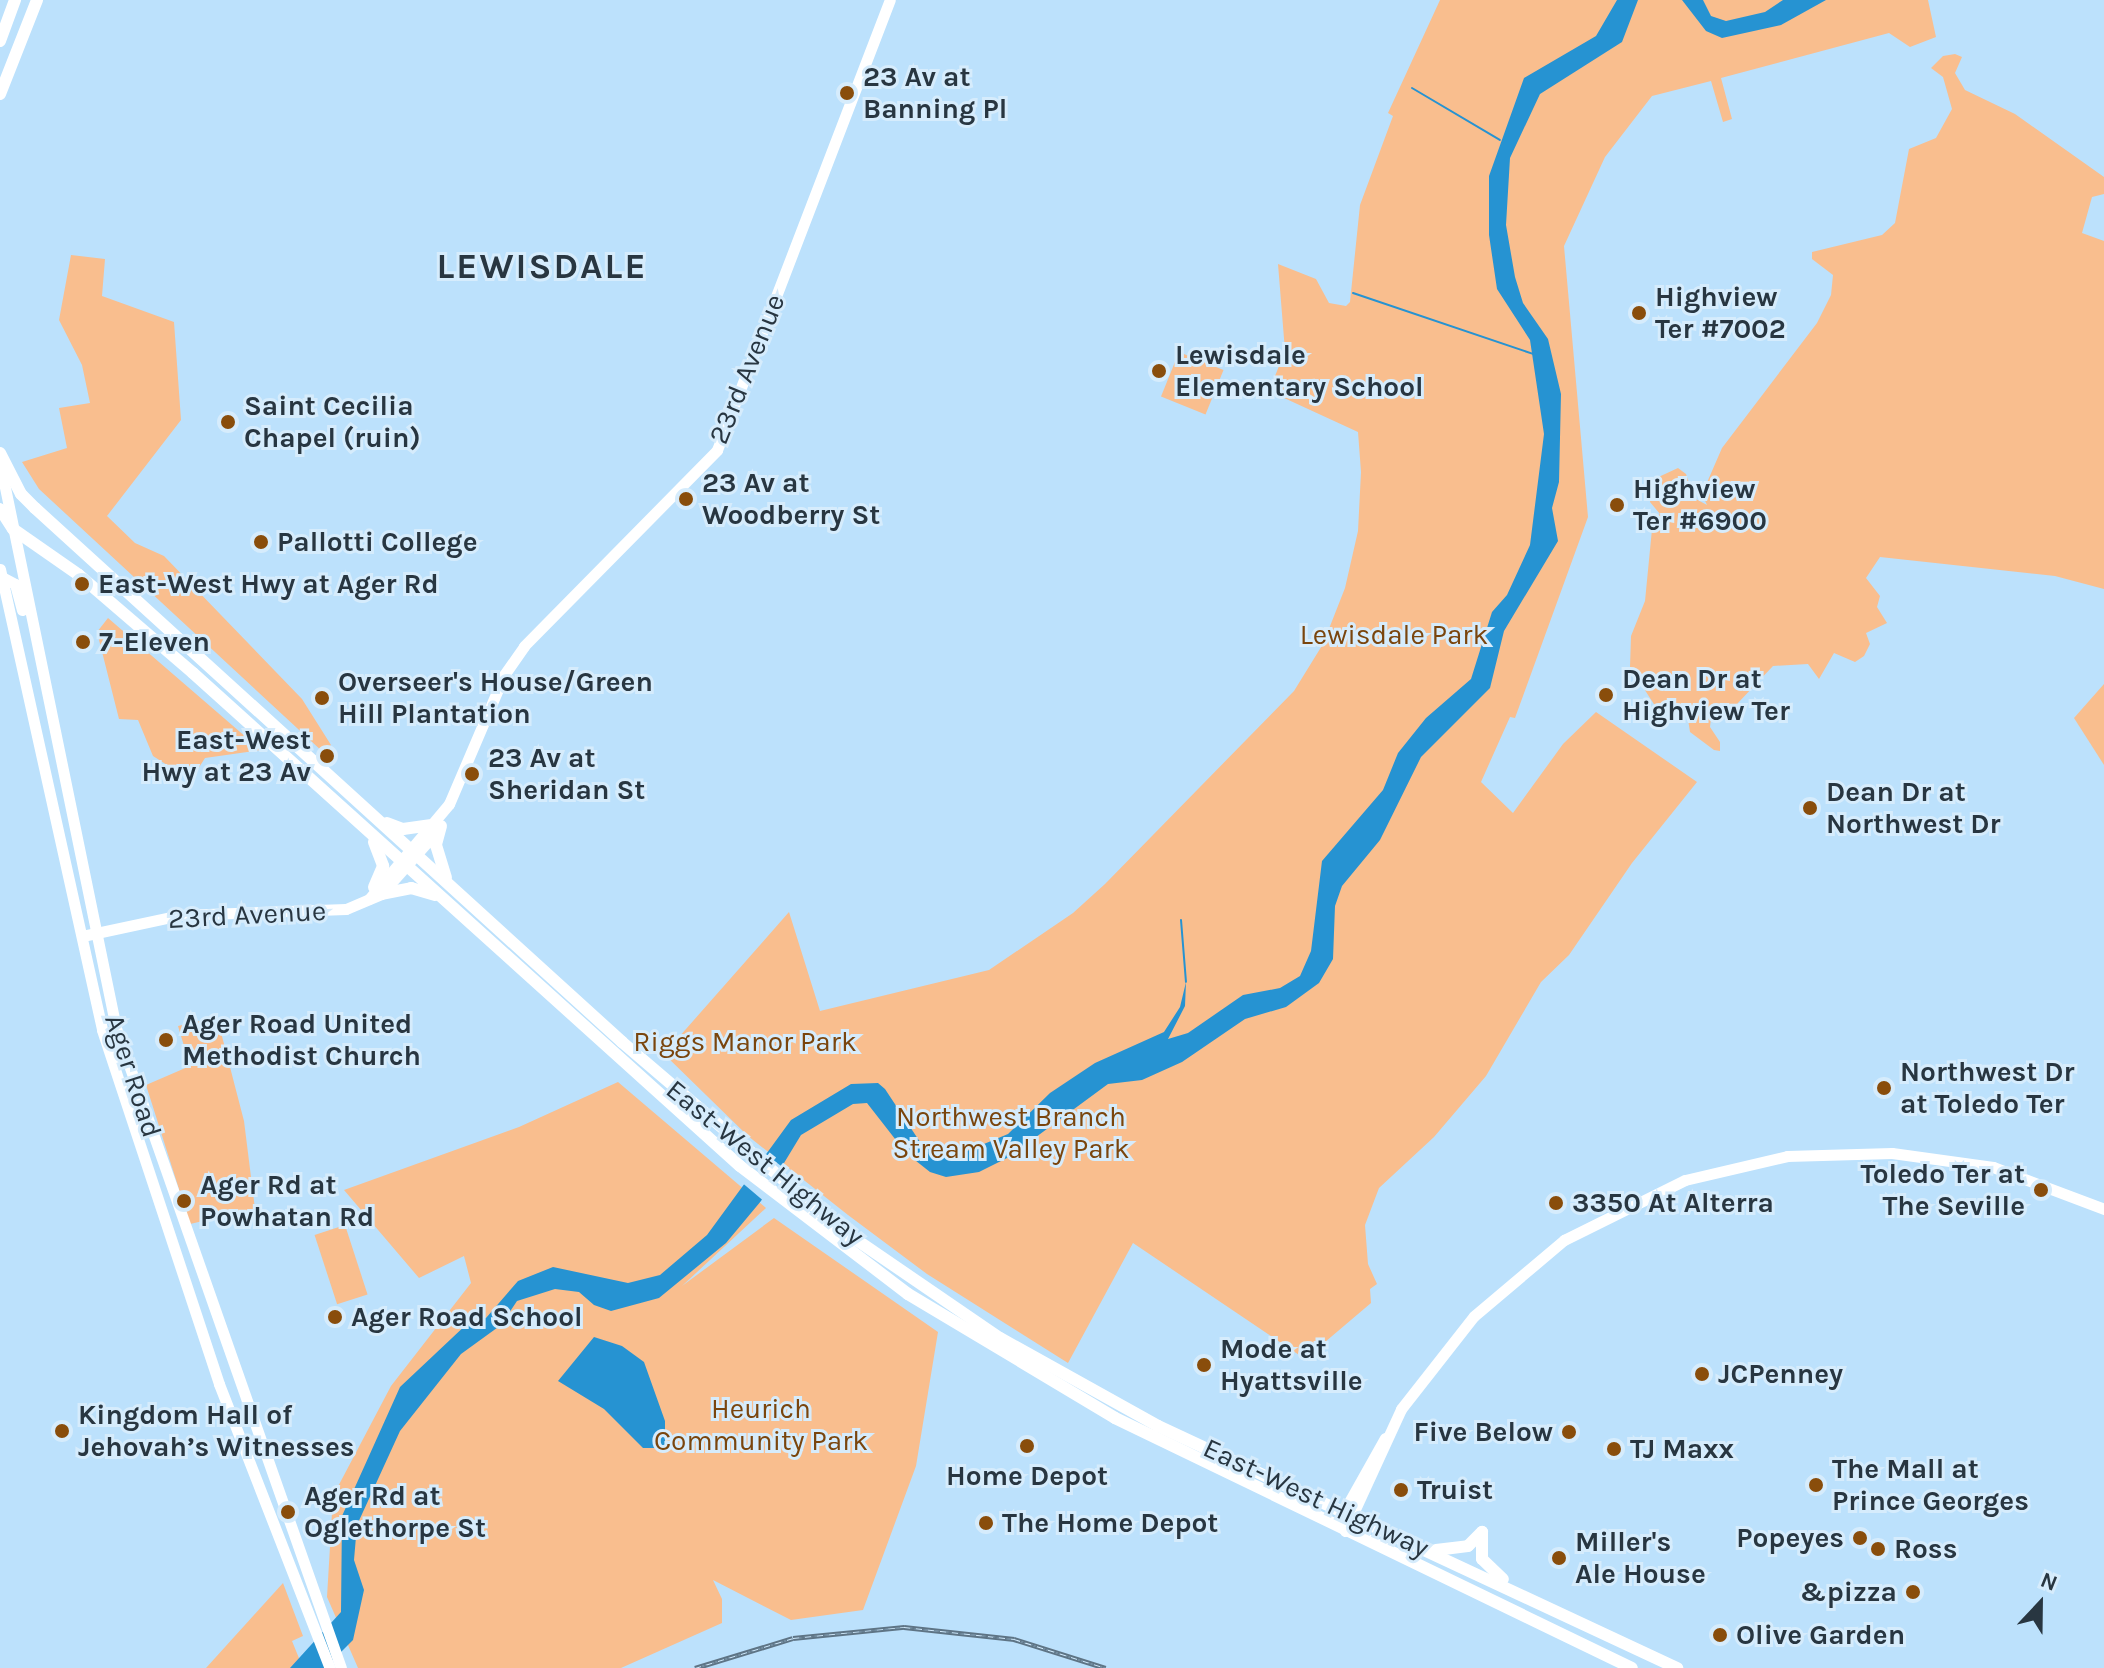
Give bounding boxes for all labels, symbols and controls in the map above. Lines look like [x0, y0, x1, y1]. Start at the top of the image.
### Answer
place label: 23 Av at Banning Pl [863, 60, 1007, 126]
marker: 23 Av at Banning Pl [838, 84, 856, 102]
district label: LEWISDALE [436, 245, 648, 289]
place label: Highview Ter #7002 [1655, 280, 1786, 346]
street label: 23rd Avenue [702, 289, 792, 449]
marker: Highview Ter #7002 [1630, 304, 1648, 322]
place label: Lewisdale Elementary School [1175, 338, 1424, 404]
marker: Lewisdale Elementary School [1150, 362, 1168, 380]
place label: Saint Cecilia Chapel (ruin) [244, 389, 421, 455]
marker: Saint Cecilia Chapel (ruin) [219, 413, 237, 431]
place label: 23 Av at Woodberry St [702, 466, 880, 532]
place label: Highview Ter #6900 [1633, 472, 1767, 538]
marker: 23 Av at Woodberry St [677, 490, 695, 508]
marker: Highview Ter #6900 [1608, 496, 1626, 514]
place label: Pallotti College [277, 525, 478, 559]
marker: Pallotti College [252, 533, 270, 551]
place label: East-West Hwy at Ager Rd [98, 567, 439, 601]
marker: East-West Hwy at Ager Rd [73, 575, 91, 593]
park label: Lewisdale Park [1300, 618, 1488, 652]
place label: 7-Eleven [99, 625, 210, 659]
marker: 7-Eleven [74, 633, 92, 651]
place label: Dean Dr at Highview Ter [1622, 662, 1790, 728]
place label: Overseer's House/Green Hill Plantation [338, 665, 653, 731]
marker: Dean Dr at Highview Ter [1597, 686, 1615, 704]
marker: Overseer's House/Green Hill Plantation [313, 689, 331, 707]
place label: East-West Hwy at 23 Av [141, 723, 311, 789]
place label: 23 Av at Sheridan St [488, 741, 645, 807]
marker: East-West Hwy at 23 Av [318, 747, 336, 765]
marker: 23 Av at Sheridan St [463, 765, 481, 783]
place label: Dean Dr at Northwest Dr [1826, 775, 2001, 841]
marker: Dean Dr at Northwest Dr [1801, 799, 1819, 817]
street label: 23rd Avenue [167, 894, 327, 936]
place label: Ager Road United Methodist Church [182, 1007, 421, 1073]
street label: Ager Road [97, 1010, 169, 1142]
park label: Riggs Manor Park [633, 1025, 857, 1059]
marker: Ager Road United Methodist Church [157, 1031, 175, 1049]
place label: Northwest Dr at Toledo Ter [1900, 1055, 2075, 1121]
street label: East-West Highway [659, 1073, 871, 1253]
marker: Northwest Dr at Toledo Ter [1875, 1079, 1893, 1097]
park label: Northwest Branch Stream Valley Park [892, 1100, 1130, 1166]
place label: Toledo Ter at The Seville [1860, 1157, 2025, 1223]
place label: Ager Rd at Powhatan Rd [200, 1168, 374, 1234]
marker: Toledo Ter at The Seville [2032, 1181, 2050, 1199]
place label: 3350 At Alterra [1572, 1186, 1774, 1220]
marker: Ager Rd at Powhatan Rd [175, 1192, 193, 1210]
marker: 3350 At Alterra [1547, 1194, 1565, 1212]
place label: Ager Road School [351, 1300, 583, 1334]
marker: Ager Road School [326, 1308, 344, 1326]
place label: Mode at Hyattsville [1220, 1332, 1363, 1398]
marker: Mode at Hyattsville [1195, 1356, 1213, 1374]
place label: JCPenney [1718, 1357, 1843, 1391]
marker: JCPenney [1693, 1365, 1711, 1383]
park label: Heurich Community Park [654, 1392, 868, 1458]
place label: Kingdom Hall of Jehovah’s Witnesses [78, 1398, 355, 1464]
place label: Five Below [1413, 1415, 1553, 1449]
marker: Kingdom Hall of Jehovah’s Witnesses [53, 1422, 71, 1440]
marker: Five Below [1560, 1423, 1578, 1441]
street label: East-West Highway [1198, 1431, 1434, 1565]
place label: TJ Maxx [1630, 1432, 1734, 1466]
marker: Home Depot [1018, 1437, 1036, 1455]
marker: TJ Maxx [1605, 1440, 1623, 1458]
place label: The Mall at Prince Georges [1832, 1452, 2029, 1518]
place label: Home Depot [946, 1459, 1108, 1493]
place label: Truist [1417, 1473, 1493, 1507]
marker: The Mall at Prince Georges [1807, 1476, 1825, 1494]
place label: Ager Rd at Oglethorpe St [304, 1479, 486, 1545]
marker: Truist [1392, 1481, 1410, 1499]
marker: Ager Rd at Oglethorpe St [279, 1503, 297, 1521]
place label: The Home Depot [1002, 1506, 1218, 1540]
marker: The Home Depot [977, 1514, 995, 1532]
place label: Popeyes [1736, 1521, 1844, 1555]
place label: Miller's Ale House [1575, 1525, 1706, 1591]
marker: Popeyes [1851, 1529, 1869, 1547]
place label: Ross [1894, 1532, 1957, 1566]
marker: Ross [1869, 1540, 1887, 1558]
marker: Miller's Ale House [1550, 1549, 1568, 1567]
north arrow [2000, 1564, 2080, 1644]
text: N [2037, 1567, 2061, 1597]
place label: &pizza [1800, 1575, 1897, 1609]
marker: &pizza [1904, 1583, 1922, 1601]
place label: Olive Garden [1736, 1618, 1905, 1652]
marker: Olive Garden [1711, 1626, 1729, 1644]

